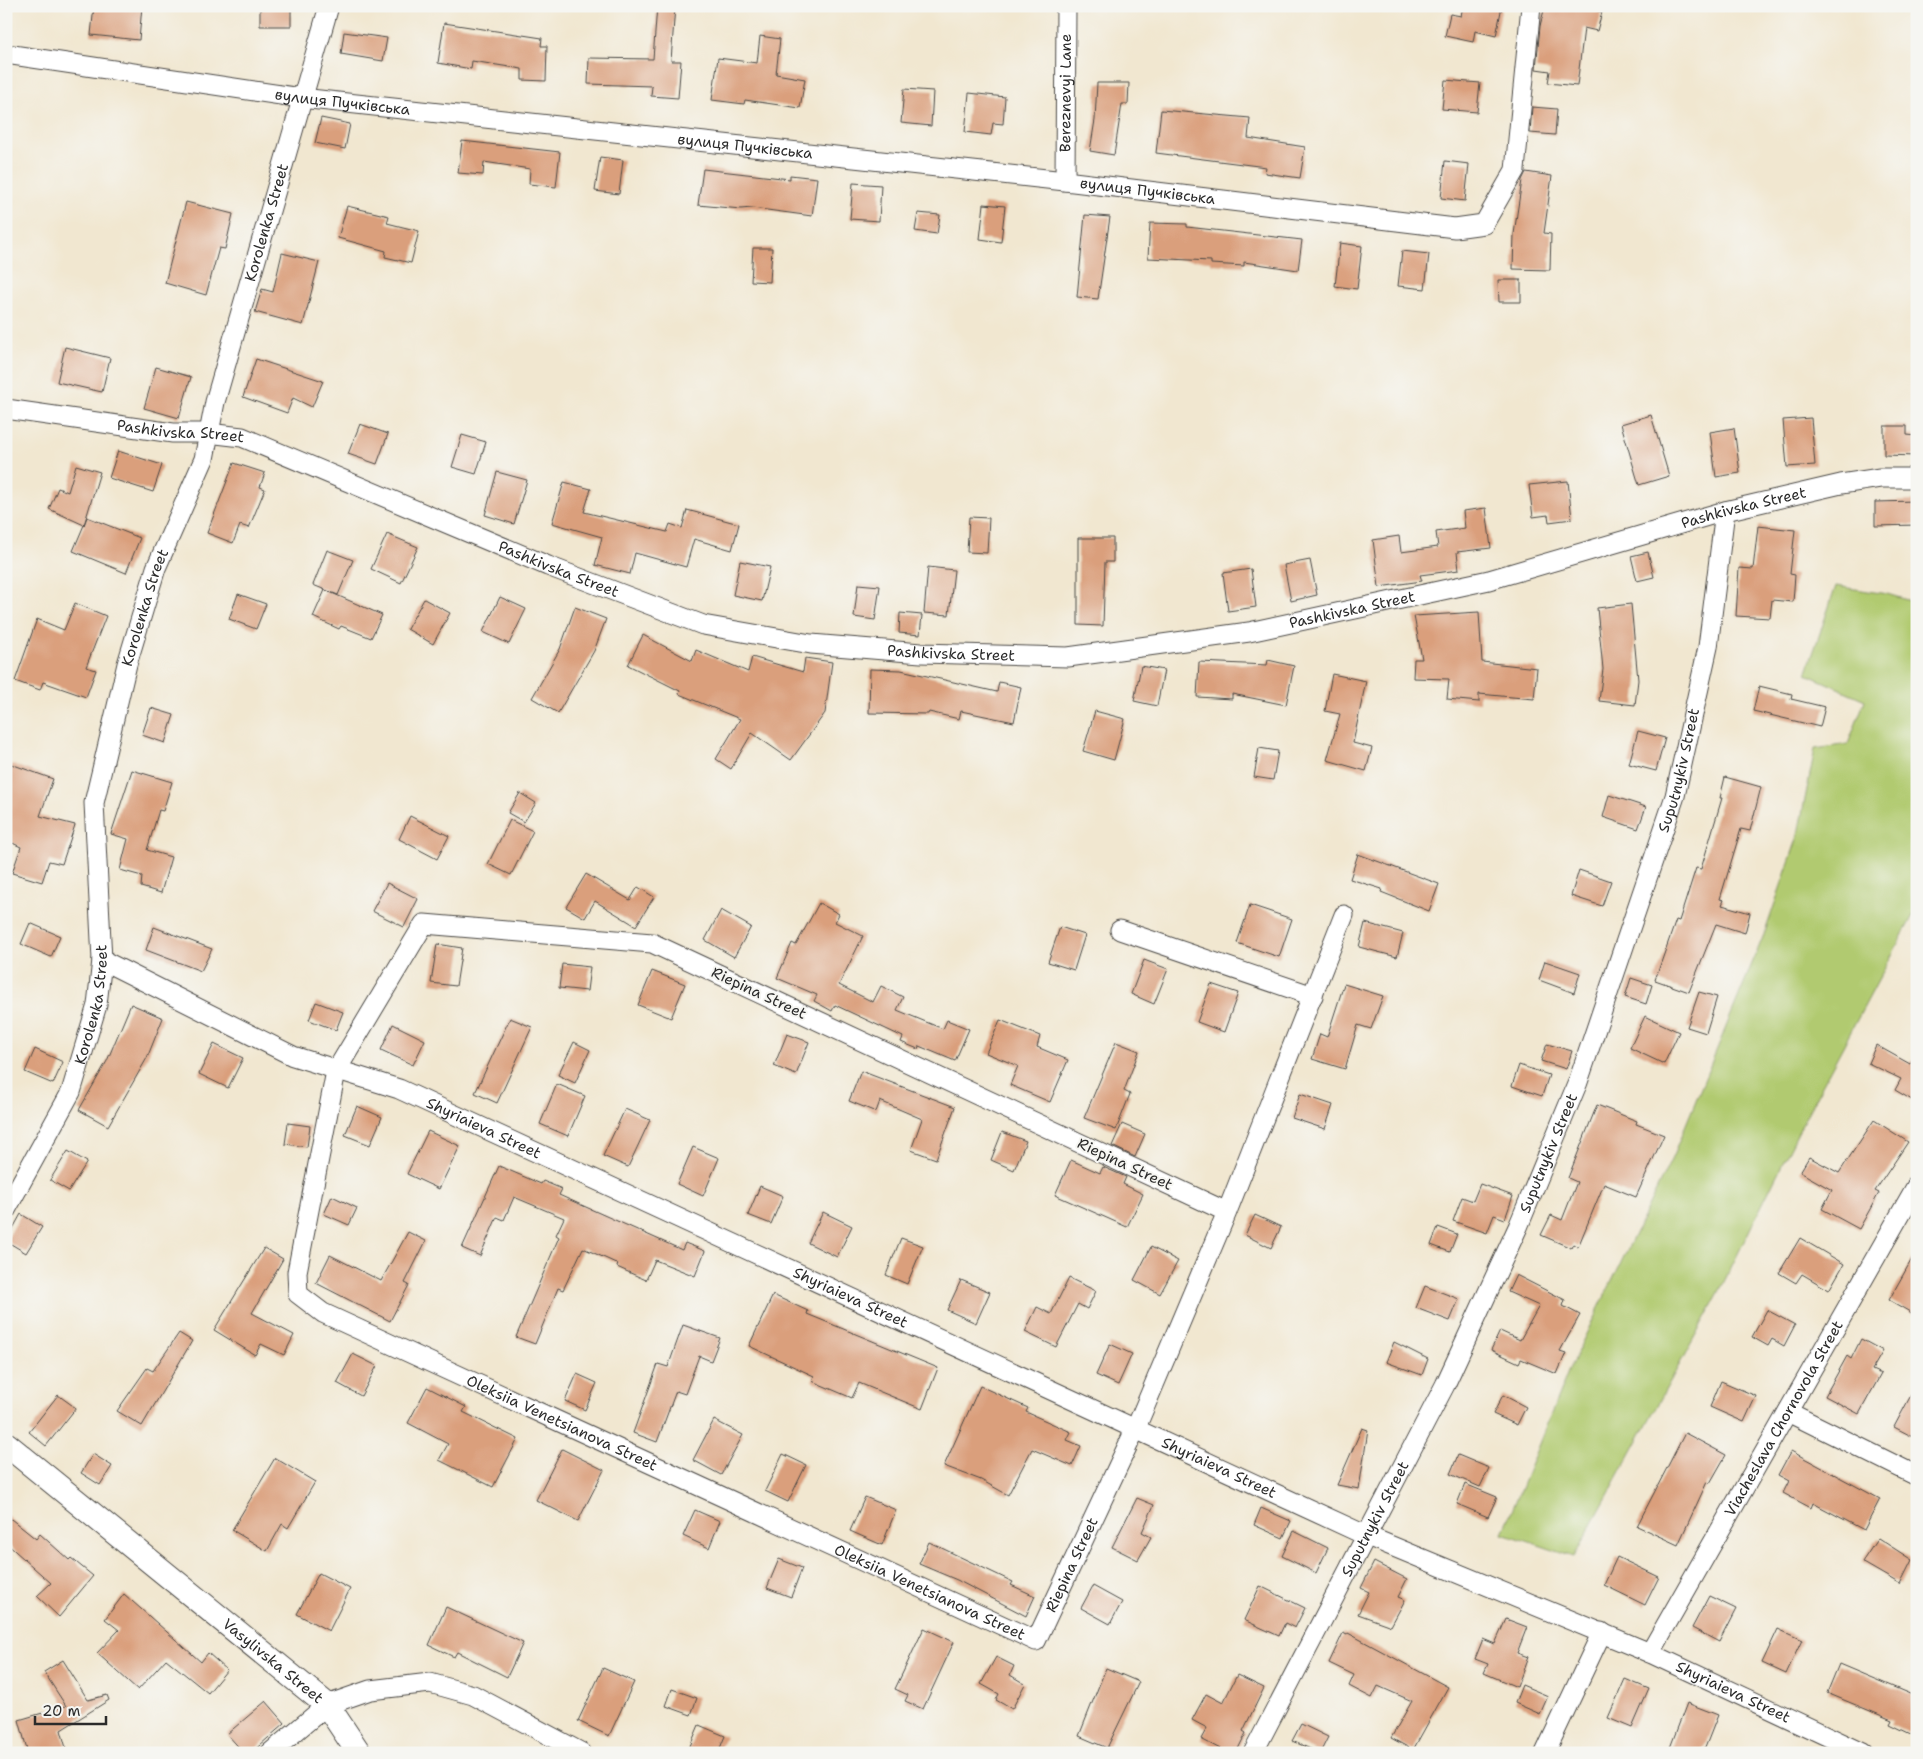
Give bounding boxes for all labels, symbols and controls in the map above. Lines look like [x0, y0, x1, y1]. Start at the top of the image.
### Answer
street label: Bereznevyi Lane [1055, 34, 1076, 152]
street label: вулиця Пучківська [274, 84, 412, 120]
street label: вулиця Пучківська [677, 129, 814, 164]
street label: Korolenka Street [240, 161, 293, 284]
street label: вулиця Пучківська [1079, 173, 1217, 209]
street label: Pashkivska Street [115, 415, 245, 447]
street label: Pashkivska Street [1679, 482, 1808, 533]
street label: Pashkivska Street [495, 536, 622, 602]
street label: Korolenka Street [117, 546, 173, 669]
street label: Pashkivska Street [1287, 586, 1417, 633]
street label: Pashkivska Street [886, 640, 1015, 666]
street label: Suputnykiv Street [1653, 706, 1704, 835]
street label: Korolenka Street [70, 944, 112, 1067]
street label: Riepina Street [708, 962, 810, 1024]
street label: Suputnykiv Street [1515, 1090, 1582, 1216]
street label: Shyriaieva Street [423, 1093, 544, 1163]
street label: Riepina Street [1074, 1133, 1176, 1195]
street label: Shyriaieva Street [790, 1262, 911, 1333]
street label: Viacheslava Chornovola Street [1720, 1317, 1848, 1520]
street label: Oleksiia Venetsianova Street [463, 1370, 661, 1475]
street label: Shyriaieva Street [1158, 1432, 1280, 1503]
street label: Suputnykiv Street [1337, 1458, 1413, 1580]
street label: Riepina Street [1041, 1514, 1103, 1616]
street label: Oleksiia Venetsianova Street [831, 1540, 1029, 1645]
street label: Vasylivska Street [218, 1614, 327, 1708]
street label: Shyriaieva Street [1673, 1657, 1794, 1727]
scale bar [35, 1694, 106, 1726]
text: 20 m [42, 1701, 81, 1721]

